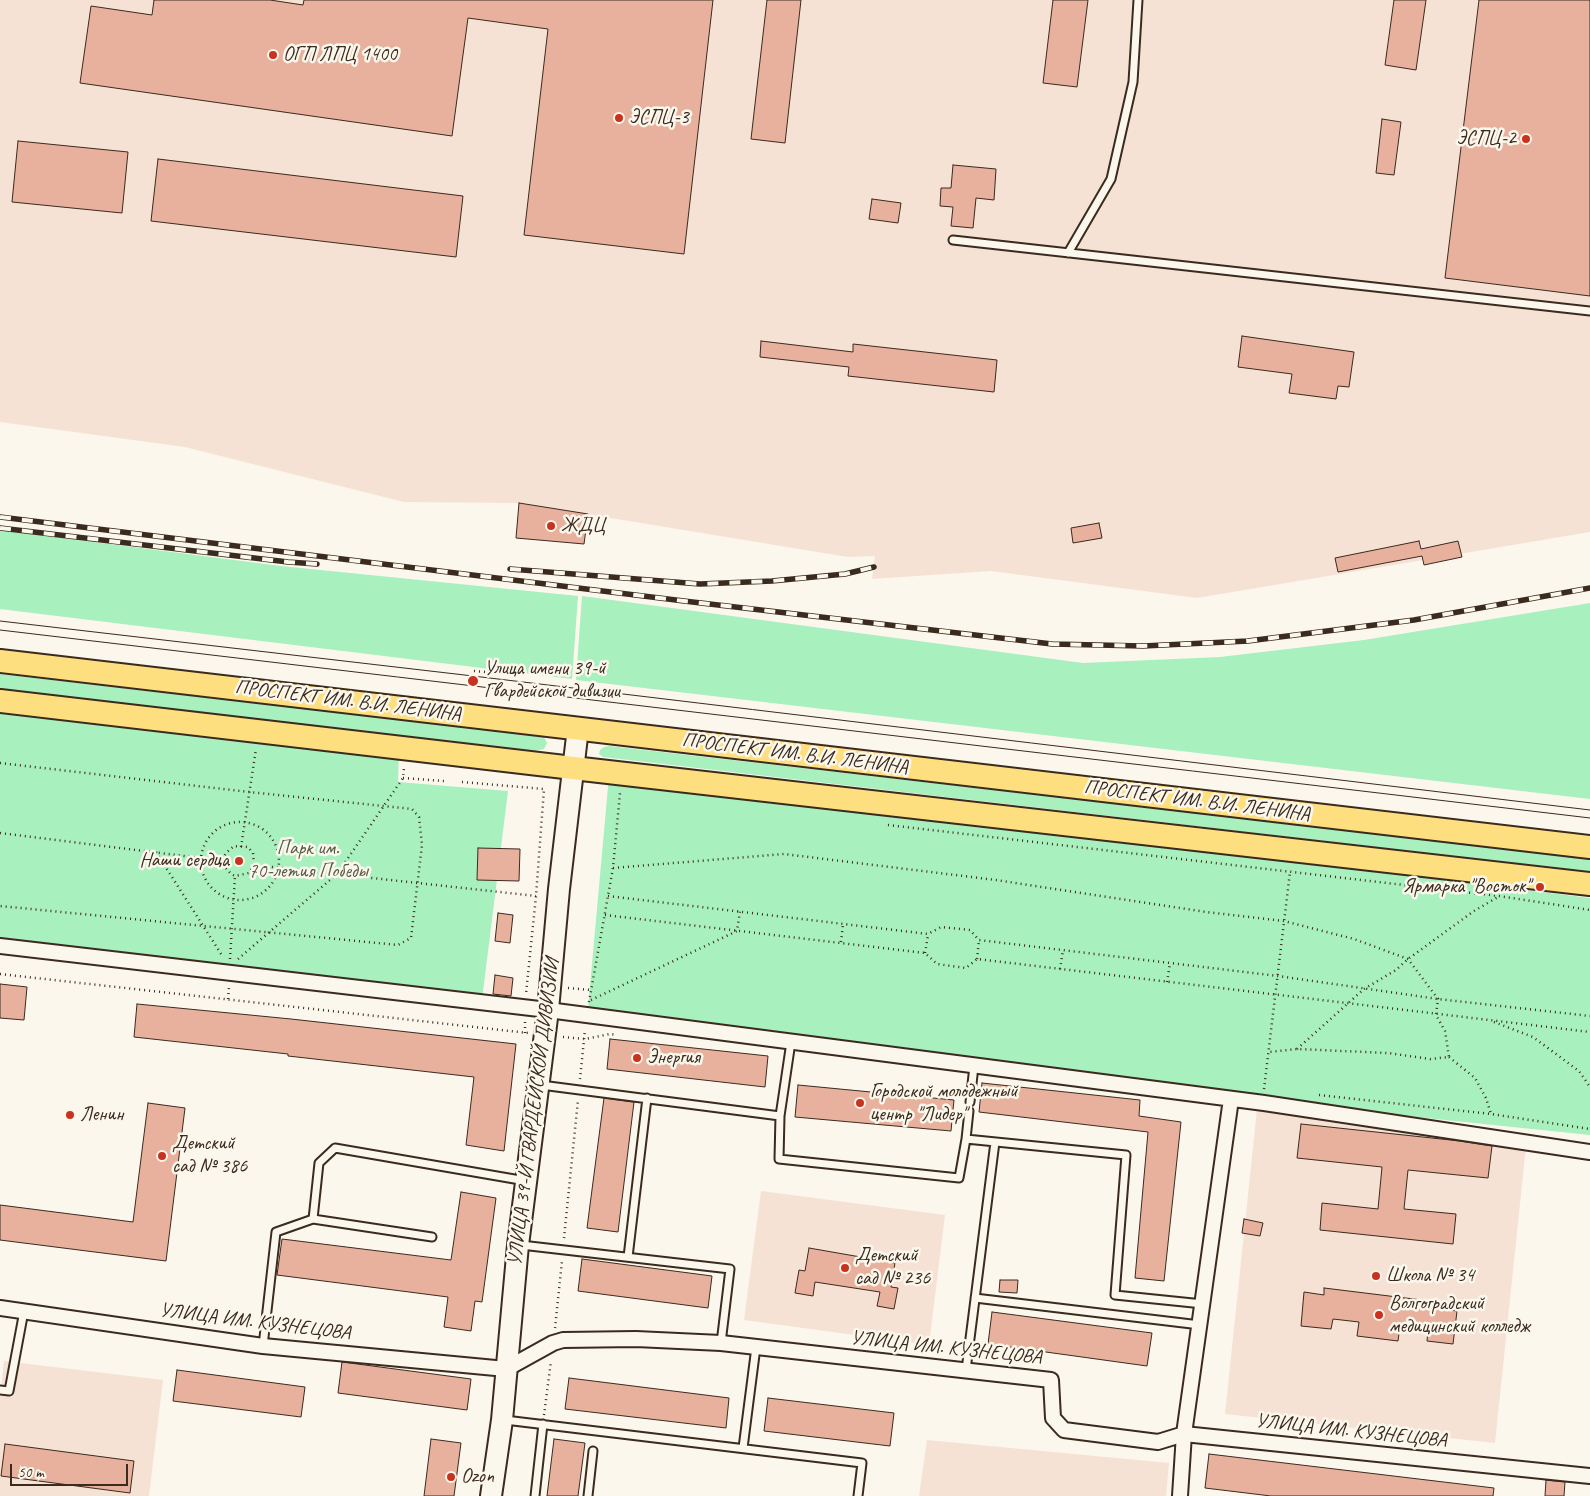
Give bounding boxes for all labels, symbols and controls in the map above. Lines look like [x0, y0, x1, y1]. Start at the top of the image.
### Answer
place label: ОГП ЛПЦ 1400 [283, 43, 397, 67]
marker: ОГП ЛПЦ 1400 [267, 49, 279, 61]
place label: ЭСПЦ-3 [629, 106, 689, 130]
marker: ЭСПЦ-3 [613, 112, 625, 124]
place label: ЭСПЦ-2 [1456, 127, 1516, 151]
marker: ЭСПЦ-2 [1520, 133, 1532, 145]
place label: ЖДЦ [561, 514, 605, 538]
marker: ЖДЦ [545, 520, 557, 532]
place label: Улица имени 39-й Гвардейской дивизии [484, 657, 620, 704]
marker: Улица имени 39-й Гвардейской дивизии [466, 674, 480, 688]
street label: ПРОСПЕКТ ИМ. В.И. ЛЕНИНА [234, 675, 462, 727]
street label: ПРОСПЕКТ ИМ. В.И. ЛЕНИНА [681, 728, 909, 780]
street label: ПРОСПЕКТ ИМ. В.И. ЛЕНИНА [1083, 775, 1311, 827]
park label: Парк им. 70-летия Победы [248, 837, 368, 884]
place label: Наши сердца [139, 849, 229, 873]
marker: Наши сердца [233, 855, 245, 867]
place label: Ярмарка "Восток" [1402, 875, 1530, 899]
marker: Ярмарка "Восток" [1534, 881, 1546, 893]
street label: УЛИЦА 39-Й ГВАРДЕЙСКОЙ ДИВИЗИИ [503, 957, 565, 1267]
place label: Энергия [647, 1046, 700, 1070]
marker: Энергия [631, 1052, 643, 1064]
place label: Городской молодежный центр "Лидер" [870, 1080, 1017, 1127]
marker: Городской молодежный центр "Лидер" [854, 1097, 866, 1109]
place label: Ленин [80, 1103, 123, 1127]
marker: Ленин [64, 1109, 76, 1121]
place label: Детский сад № 386 [172, 1132, 247, 1179]
marker: Детский сад № 386 [156, 1150, 168, 1162]
place label: Детский сад № 236 [855, 1244, 930, 1291]
marker: Детский сад № 236 [839, 1262, 851, 1274]
place label: Школа № 34 [1386, 1264, 1474, 1288]
marker: Школа № 34 [1370, 1270, 1382, 1282]
place label: Волгоградский медицинский колледж [1389, 1292, 1530, 1339]
street label: УЛИЦА ИМ. КУЗНЕЦОВА [158, 1298, 352, 1346]
marker: Волгоградский медицинский колледж [1373, 1309, 1385, 1321]
street label: УЛИЦА ИМ. КУЗНЕЦОВА [849, 1326, 1043, 1370]
street label: УЛИЦА ИМ. КУЗНЕЦОВА [1254, 1409, 1448, 1453]
scale bar [12, 1454, 130, 1486]
text: 50 m [18, 1463, 44, 1482]
place label: Ozon [461, 1465, 494, 1489]
marker: Ozon [445, 1471, 457, 1483]

